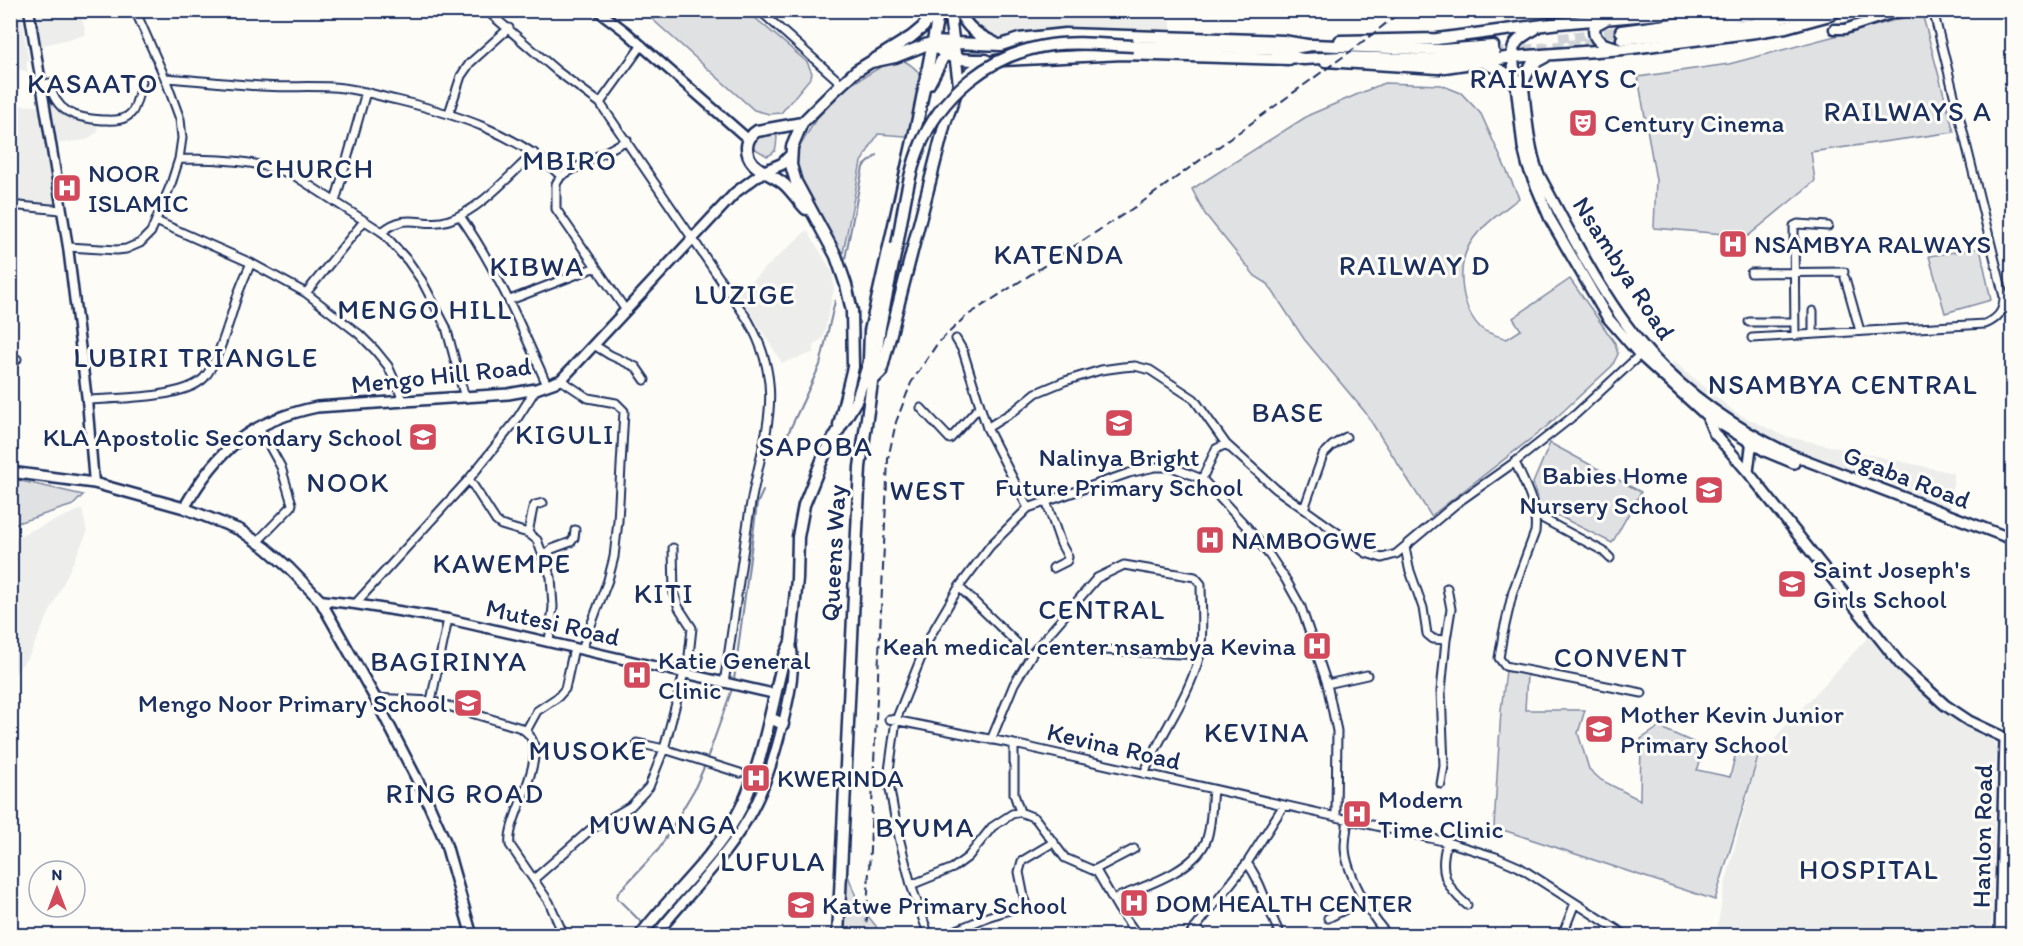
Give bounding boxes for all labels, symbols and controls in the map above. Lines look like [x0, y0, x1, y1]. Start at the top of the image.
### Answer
district label: RAILWAYS C [1469, 61, 1639, 95]
district label: KASAATO [27, 66, 159, 100]
district label: RAILWAYS A [1824, 94, 1992, 128]
theatre icon: Century Cinema [1567, 107, 1599, 139]
place label: Century Cinema [1604, 107, 1785, 139]
district label: MBIRO [522, 143, 618, 177]
district label: CHURCH [255, 151, 375, 185]
place label: NOOR ISLAMIC [88, 157, 189, 219]
hospital icon: NOOR ISLAMIC [51, 172, 83, 204]
street label: Nsambya Road [1566, 190, 1682, 346]
hospital icon: NSAMBYA RALWAYS [1717, 228, 1749, 260]
place label: NSAMBYA RALWAYS [1754, 228, 1991, 260]
district label: KATENDA [994, 237, 1124, 271]
district label: RAILWAY D [1339, 248, 1491, 282]
district label: KIBWA [489, 249, 585, 283]
district label: LUZIGE [694, 277, 796, 311]
district label: MENGO HILL [337, 292, 513, 326]
district label: LUBIRI TRIANGLE [73, 340, 319, 374]
street label: Mengo Hill Road [349, 350, 533, 400]
district label: NSAMBYA CENTRAL [1708, 367, 1978, 401]
district label: BASE [1251, 395, 1325, 429]
school or university icon: Nalinya Bright Future Primary School [1103, 407, 1135, 439]
district label: KIGULI [515, 417, 615, 451]
place label: KLA Apostolic Secondary School [43, 421, 402, 453]
school or university icon: KLA Apostolic Secondary School [407, 421, 439, 453]
district label: SAPOBA [759, 429, 873, 463]
street label: Ggaba Road [1839, 438, 1975, 516]
place label: Nalinya Bright Future Primary School [995, 441, 1243, 503]
place label: Babies Home Nursery School [1519, 459, 1688, 521]
district label: NOOK [306, 465, 390, 499]
district label: WEST [890, 473, 966, 507]
school or university icon: Babies Home Nursery School [1693, 474, 1725, 506]
street label: Queens Way [813, 484, 853, 622]
hospital icon: NAMBOGWE [1194, 524, 1226, 556]
place label: NAMBOGWE [1231, 524, 1377, 556]
district label: KAWEMPE [433, 546, 571, 580]
place label: Saint Joseph's Girls School [1813, 553, 1971, 615]
school or university icon: Saint Joseph's Girls School [1776, 568, 1808, 600]
district label: KITI [634, 576, 694, 610]
street label: Mutesi Road [483, 591, 623, 653]
district label: CENTRAL [1038, 592, 1166, 626]
place label: Keah medical center nsambya Kevina [883, 630, 1297, 662]
hospital icon: Keah medical center nsambya Kevina [1301, 630, 1333, 662]
district label: CONVENT [1554, 640, 1688, 674]
district label: BAGIRINYA [370, 644, 528, 678]
place label: Katie General Clinic [658, 644, 811, 706]
hospital icon: Katie General Clinic [621, 659, 653, 691]
place label: Mengo Noor Primary School [138, 687, 447, 719]
school or university icon: Mengo Noor Primary School [452, 687, 484, 719]
place label: Mother Kevin Junior Primary School [1620, 698, 1845, 760]
school or university icon: Mother Kevin Junior Primary School [1583, 713, 1615, 745]
street label: Kevina Road [1044, 715, 1184, 777]
district label: KEVINA [1204, 715, 1310, 749]
district label: MUSOKE [529, 733, 647, 767]
hospital icon: KWERINDA [740, 762, 772, 794]
place label: KWERINDA [777, 762, 904, 794]
street label: Hanlon Road [1965, 763, 1999, 908]
district label: RING ROAD [386, 776, 544, 810]
place label: Modern Time Clinic [1378, 783, 1504, 845]
hospital icon: Modern Time Clinic [1341, 798, 1373, 830]
district label: MUWANGA [589, 807, 737, 841]
district label: BYUMA [875, 810, 975, 844]
district label: LUFULA [720, 844, 826, 878]
district label: HOSPITAL [1799, 852, 1939, 886]
north arrow [27, 859, 87, 919]
text: N [52, 865, 62, 884]
hospital icon: DOM HEALTH CENTER [1118, 887, 1150, 919]
place label: DOM HEALTH CENTER [1155, 887, 1412, 919]
school or university icon: Katwe Primary School [785, 889, 817, 921]
place label: Katwe Primary School [822, 889, 1067, 921]

